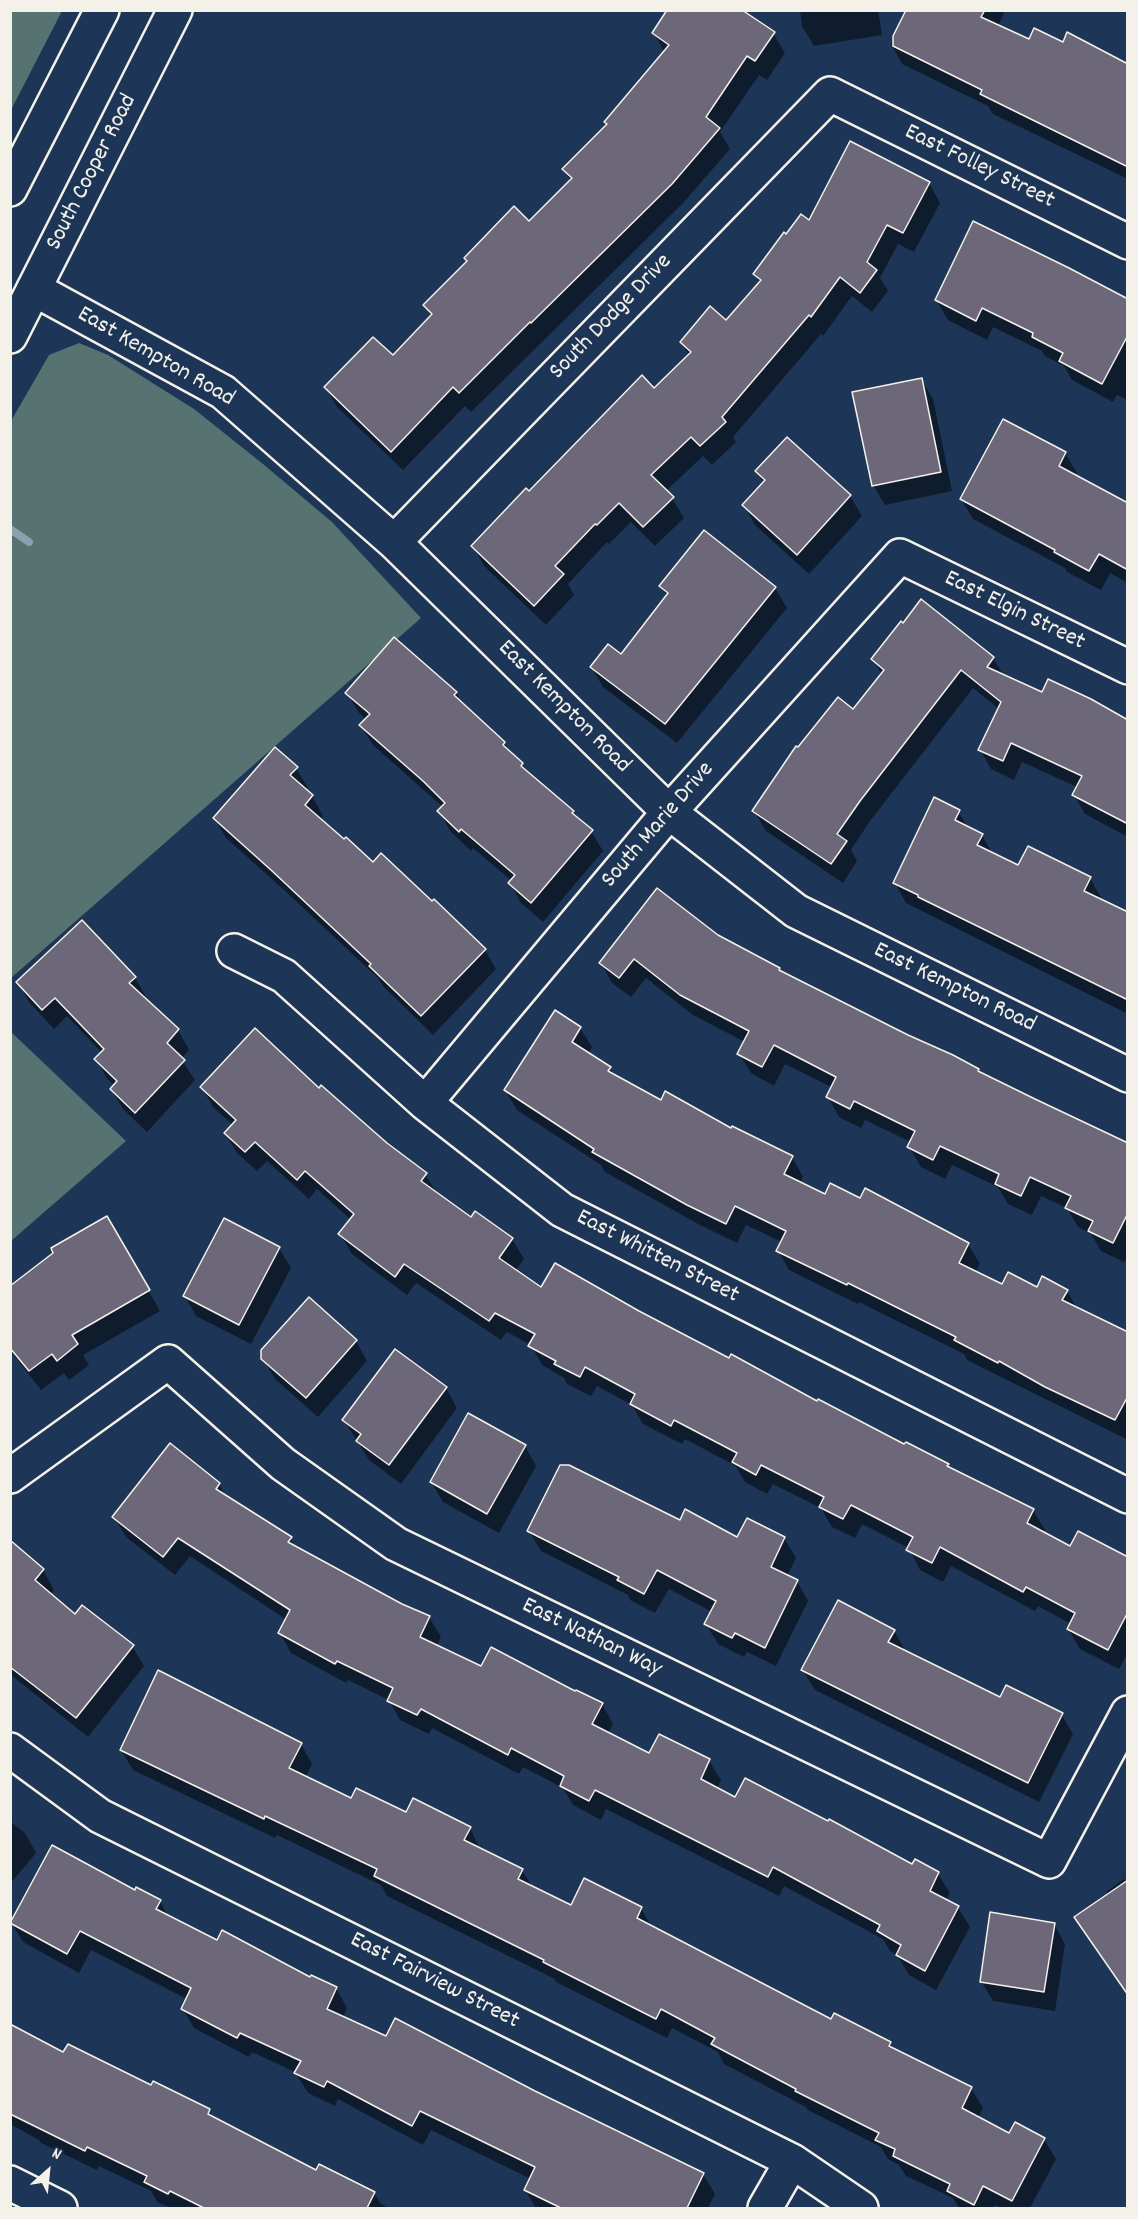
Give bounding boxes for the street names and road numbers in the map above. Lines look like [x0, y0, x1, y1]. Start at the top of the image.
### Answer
street label: South Cooper Road [41, 90, 145, 256]
street label: East Folley Street [899, 119, 1059, 217]
street label: South Dodge Drive [545, 249, 679, 387]
street label: East Kempton Road [71, 301, 239, 415]
street label: East Elgin Street [939, 566, 1089, 658]
street label: East Kempton Road [490, 635, 636, 781]
street label: South Marie Drive [596, 757, 722, 895]
street label: East Kempton Road [868, 937, 1040, 1041]
street label: East Whitten Street [571, 1205, 743, 1311]
street label: East Nathan Way [516, 1593, 666, 1685]
street label: East Fairview Street [345, 1927, 523, 2037]

